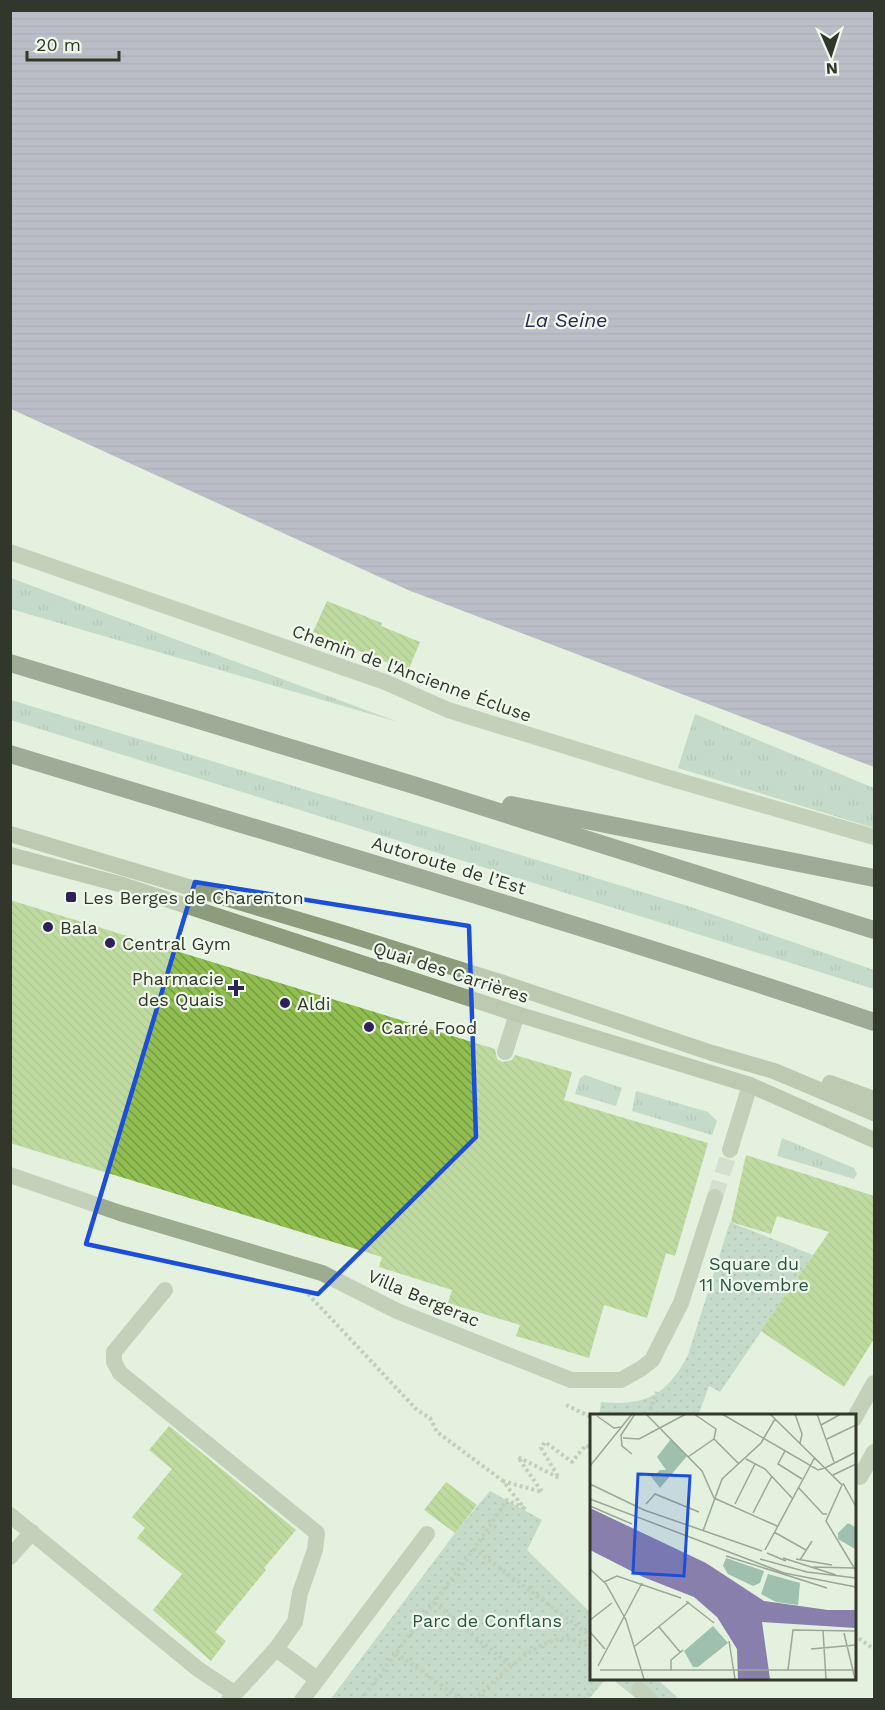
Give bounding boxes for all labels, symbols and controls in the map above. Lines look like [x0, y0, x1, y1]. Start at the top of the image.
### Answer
scale bar [27, 24, 118, 62]
north arrow [801, 24, 861, 84]
text: 20 m [36, 34, 81, 55]
text: N [825, 59, 838, 78]
water label: La Seine [524, 308, 608, 332]
street label: Chemin de l'Ancienne Écluse [289, 620, 535, 726]
street label: Autoroute de l’Est [369, 832, 529, 899]
place label: Les Berges de Charenton [83, 887, 304, 908]
marker: Les Berges de Charenton [64, 890, 78, 904]
place label: Bala [60, 917, 98, 938]
marker: Bala [41, 920, 55, 934]
place label: Central Gym [122, 933, 231, 954]
marker: Central Gym [103, 936, 117, 950]
street label: Quai des Carrières [371, 937, 531, 1007]
place label: Pharmacie des Quais [132, 968, 224, 1010]
marker: Pharmacie des Quais [229, 981, 243, 995]
place label: Aldi [297, 993, 330, 1014]
marker: Aldi [278, 996, 292, 1010]
place label: Carré Food [381, 1017, 477, 1038]
marker: Carré Food [362, 1020, 376, 1034]
park label: Square du 11 Novembre [699, 1253, 809, 1295]
street label: Villa Bergerac [365, 1265, 483, 1331]
inset map [590, 1414, 855, 1680]
park label: Parc de Conflans [412, 1610, 562, 1631]

